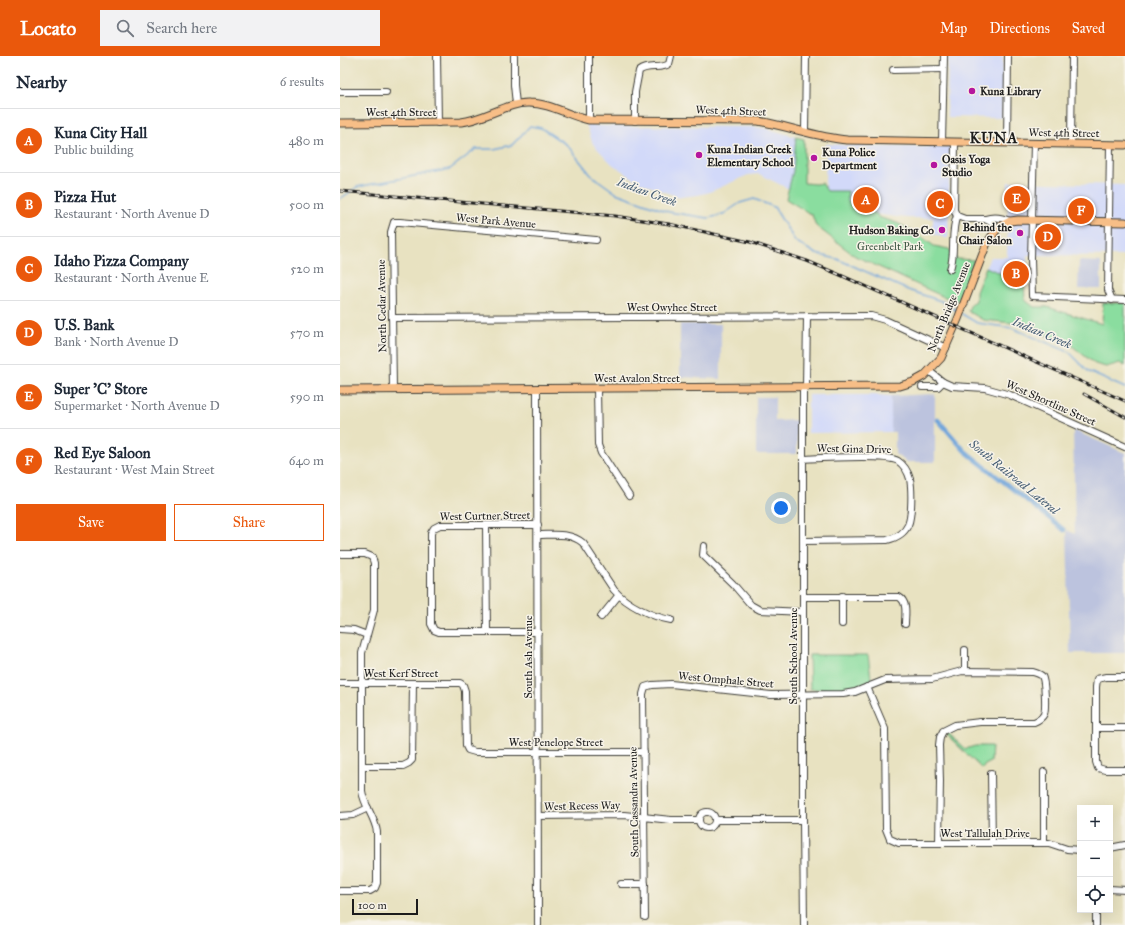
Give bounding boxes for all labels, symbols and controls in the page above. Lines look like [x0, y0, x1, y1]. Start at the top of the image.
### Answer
search box [100, 10, 380, 46]
text: Locato [20, 17, 76, 40]
icon: search [114, 17, 136, 39]
text: Search here [146, 19, 217, 37]
text: Map [940, 20, 967, 37]
text: Directions [989, 20, 1050, 37]
text: Saved [1072, 20, 1105, 37]
text: Nearby [16, 72, 67, 93]
text: 6 results [280, 74, 324, 90]
place label: Kuna Library [980, 85, 1042, 99]
marker: Kuna Library [967, 86, 977, 96]
street label: West 4th Street [695, 103, 767, 119]
street label: West 4th Street [366, 106, 436, 119]
text: Kuna City Hall [54, 124, 147, 142]
street label: West 4th Street [1029, 126, 1100, 140]
district label: KUNA [970, 129, 1018, 147]
text: A [25, 133, 33, 149]
text: 480 m [289, 133, 324, 149]
text: Public building [54, 142, 133, 158]
place label: Kuna Indian Creek Elementary School [707, 143, 795, 170]
place label: Kuna Police Department [822, 146, 877, 173]
marker: Kuna Indian Creek Elementary School [694, 150, 704, 160]
marker: Kuna Police Department [809, 153, 819, 163]
place label: Oasis Yoga Studio [942, 153, 990, 179]
marker: Oasis Yoga Studio [929, 160, 939, 170]
water label: Indian Creek [614, 174, 679, 209]
pin: E [1004, 184, 1030, 214]
pin: A [853, 185, 879, 215]
text: Pizza Hut [54, 188, 116, 206]
pin: C [927, 189, 953, 219]
pin: F [1068, 196, 1094, 226]
text: B [25, 197, 33, 213]
text: 500 m [289, 197, 324, 213]
text: Restaurant · North Avenue D [54, 206, 210, 222]
street label: West Park Avenue [456, 211, 537, 231]
place label: Behind the Chair Salon [959, 221, 1012, 247]
pin: D [1035, 222, 1061, 252]
place label: Hudson Baking Co [849, 224, 934, 237]
marker: Hudson Baking Co [937, 225, 947, 235]
marker: Behind the Chair Salon [1015, 228, 1025, 238]
park label: Greenbelt Park [857, 240, 924, 253]
text: Idaho Pizza Company [54, 252, 189, 270]
street label: North Cedar Avenue [375, 259, 389, 353]
pin: B [1003, 259, 1029, 289]
street label: North Bridge Avenue [925, 260, 973, 354]
text: C [25, 261, 33, 277]
text: 520 m [290, 261, 324, 277]
text: Restaurant · North Avenue E [54, 270, 209, 286]
street label: West Owyhee Street [627, 301, 717, 314]
water label: Indian Creek [1010, 314, 1074, 352]
text: U.S. Bank [54, 316, 115, 334]
text: D [24, 325, 34, 341]
text: 570 m [290, 325, 324, 341]
text: Bank · North Avenue D [54, 334, 179, 350]
street label: West Avalon Street [594, 372, 680, 385]
street label: West Shortline Street [1004, 377, 1098, 429]
text: Super 'C' Store [54, 380, 148, 398]
text: E [24, 389, 34, 405]
text: 590 m [290, 389, 324, 405]
text: Supermarket · North Avenue D [54, 398, 220, 414]
water label: South Railroad Lateral [966, 436, 1063, 518]
street label: West Gina Drive [817, 442, 892, 456]
text: Red Eye Saloon [54, 444, 151, 462]
text: F [25, 453, 33, 469]
text: 640 m [289, 453, 324, 469]
text: Restaurant · West Main Street [54, 462, 215, 478]
your location [771, 498, 791, 518]
button: Save [16, 504, 166, 541]
button: Share [174, 504, 324, 541]
street label: West Curtner Street [440, 509, 530, 523]
street label: South School Avenue [787, 607, 800, 704]
street label: South Ash Avenue [522, 615, 535, 699]
street label: West Kerf Street [364, 667, 438, 680]
street label: West Omphale Street [678, 669, 774, 691]
street label: West Penelope Street [509, 736, 603, 749]
street label: South Cassandra Avenue [627, 746, 641, 857]
street label: West Recess Way [544, 799, 621, 813]
map controls [1077, 805, 1113, 913]
button: + [1077, 805, 1113, 841]
street label: West Tallulah Drive [940, 827, 1030, 840]
button: − [1077, 841, 1113, 877]
button: locate [1077, 877, 1113, 913]
scale bar [352, 897, 418, 916]
text: 100 m [358, 899, 387, 912]

